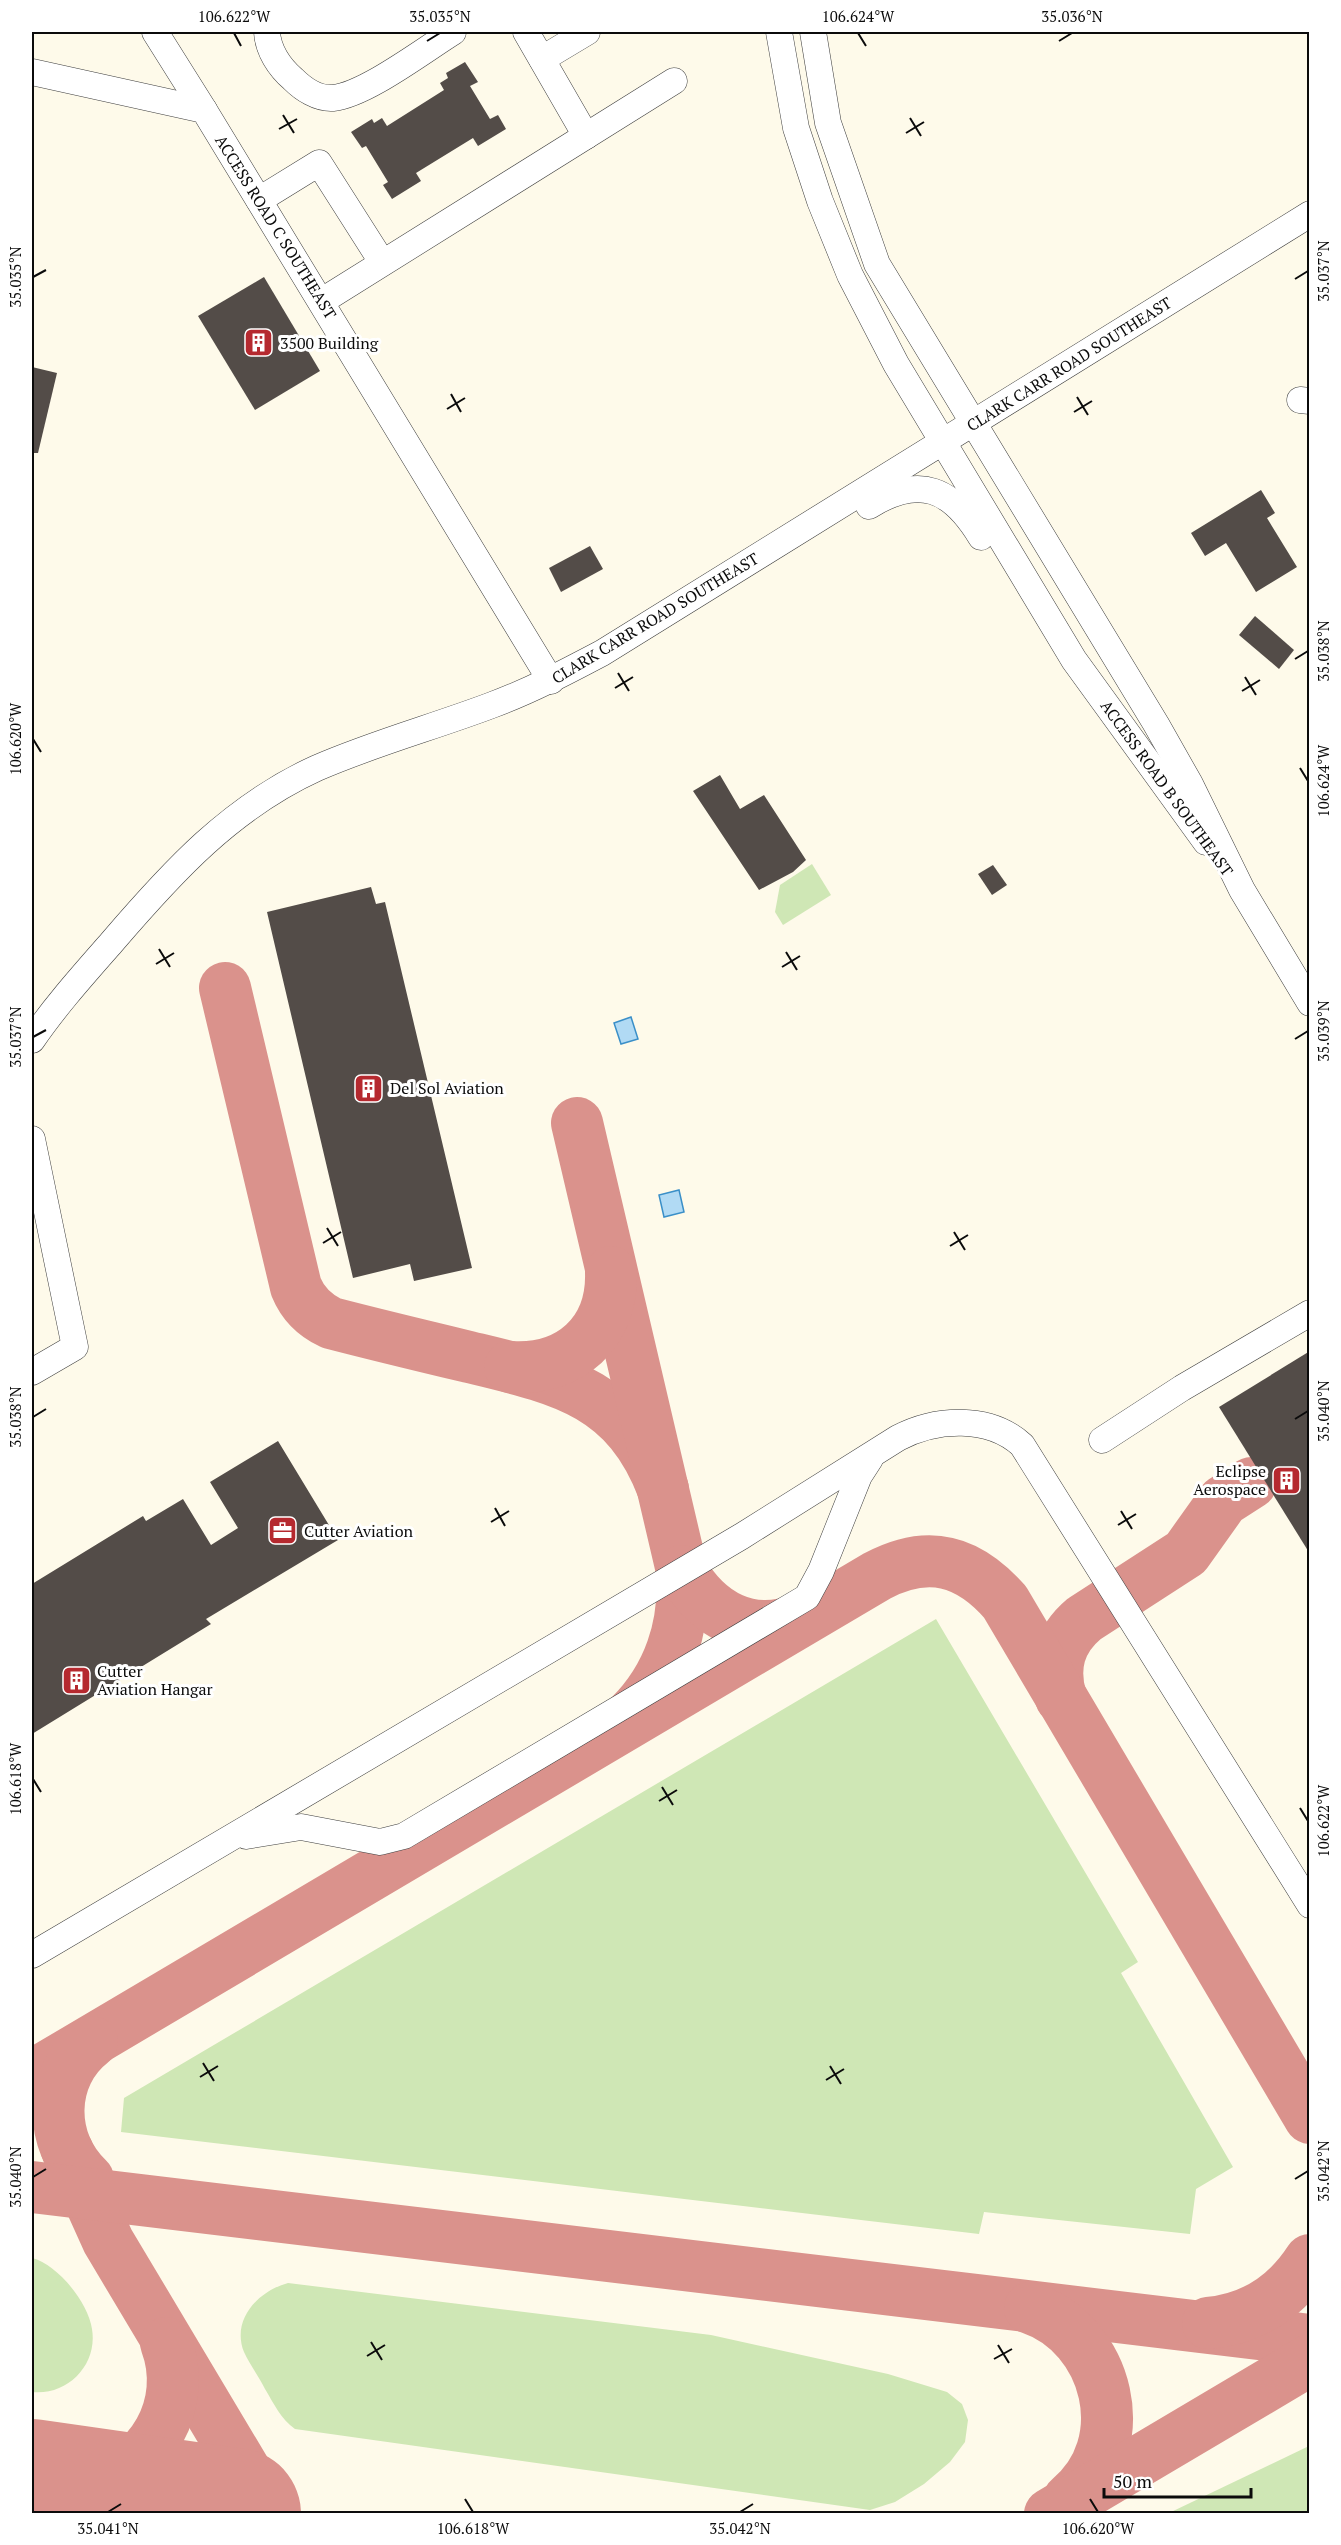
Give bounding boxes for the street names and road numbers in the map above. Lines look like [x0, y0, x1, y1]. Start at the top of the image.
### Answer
street label: ACCESS ROAD C SOUTHEAST [210, 131, 342, 323]
street label: CLARK CARR ROAD SOUTHEAST [962, 292, 1176, 436]
street label: CLARK CARR ROAD SOUTHEAST [547, 547, 763, 689]
street label: ACCESS ROAD B SOUTHEAST [1096, 696, 1238, 881]

